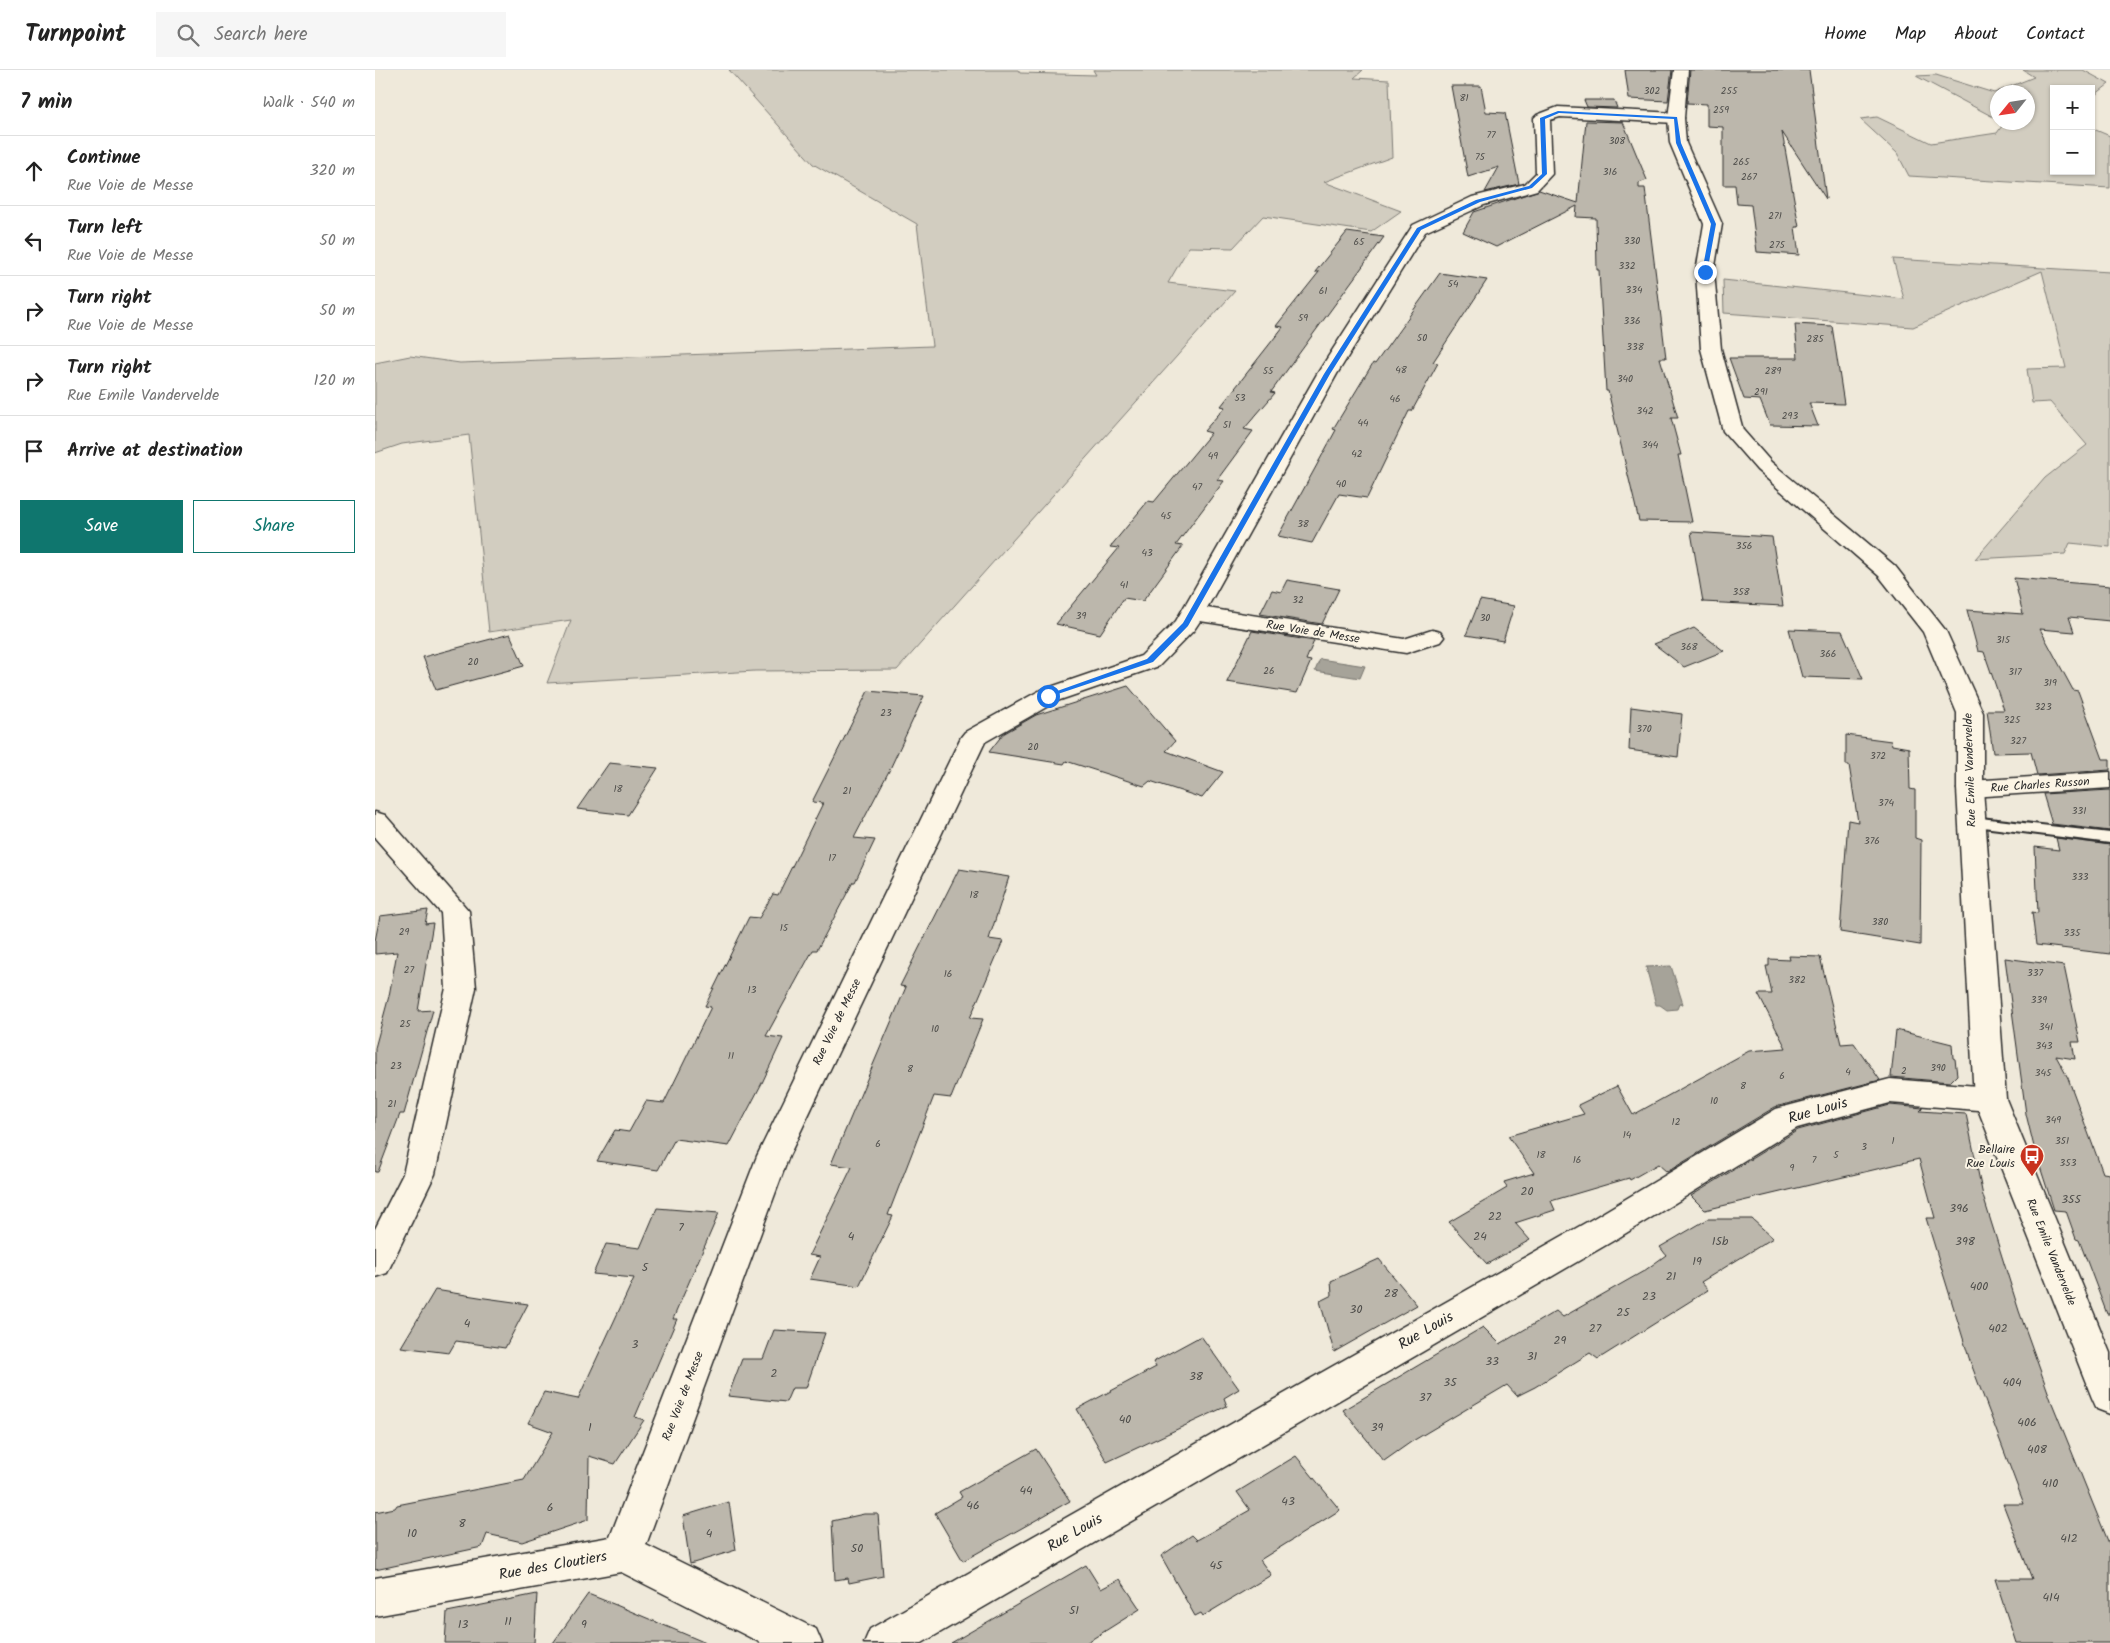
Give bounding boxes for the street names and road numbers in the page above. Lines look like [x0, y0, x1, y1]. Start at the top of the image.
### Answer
street label: Rue Voie de Messe [1265, 615, 1362, 649]
street label: Rue Emile Vandervelde [1958, 712, 1981, 827]
street label: Rue Charles Russon [1990, 772, 2090, 798]
street label: Rue Voie de Messe [808, 975, 867, 1069]
street label: Rue Louis [1785, 1091, 1851, 1131]
street label: Rue Emile Vandervelde [2021, 1196, 2081, 1309]
street label: Rue Louis [1394, 1305, 1459, 1357]
street label: Rue Voie de Messe [657, 1348, 709, 1444]
street label: Rue Louis [1043, 1507, 1108, 1559]
street label: Rue des Cloutiers [497, 1545, 610, 1587]

